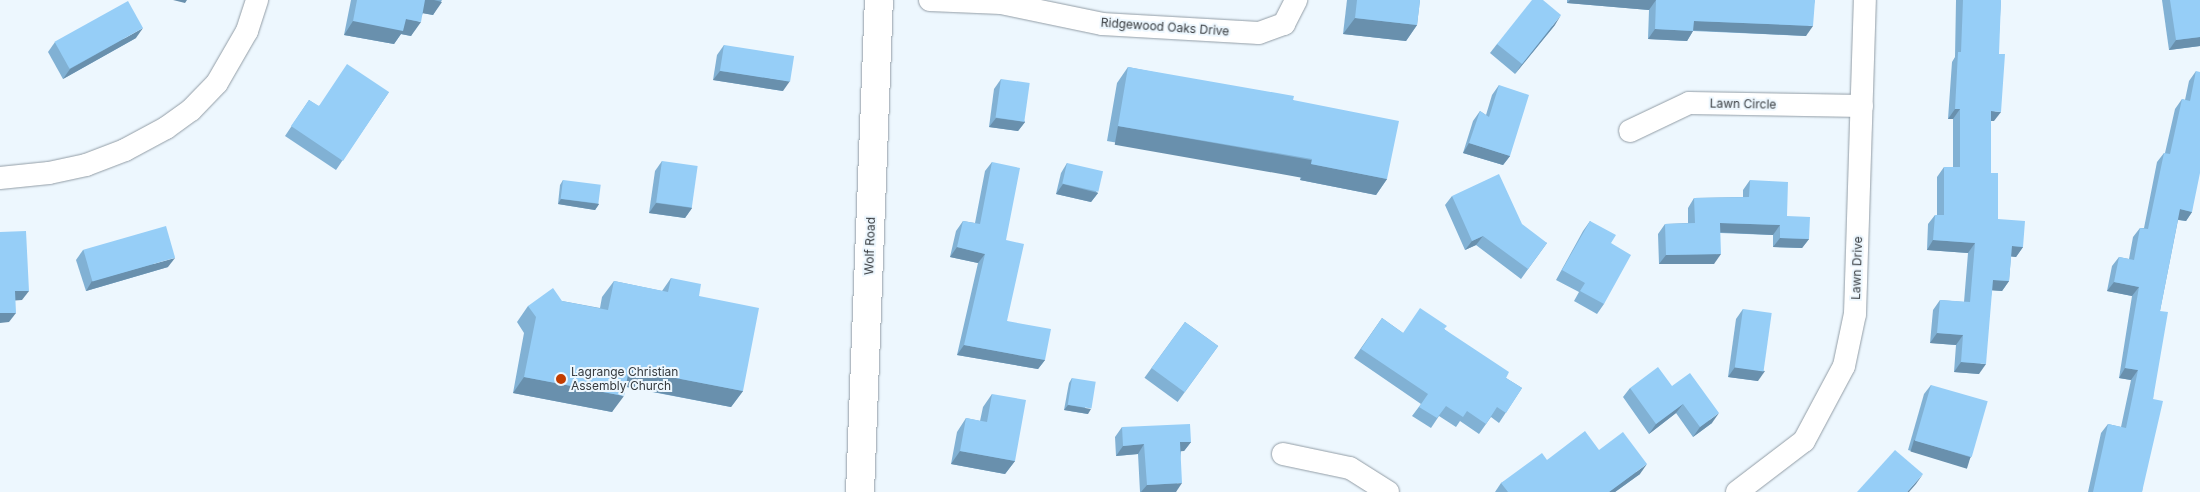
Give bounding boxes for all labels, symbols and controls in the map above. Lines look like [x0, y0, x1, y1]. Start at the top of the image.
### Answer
street label: Ridgewood Oaks Drive [1100, 15, 1230, 39]
street label: Lawn Circle [1710, 96, 1776, 112]
street label: Wolf Road [862, 217, 878, 275]
street label: Lawn Drive [1849, 236, 1865, 300]
place label: Lagrange Christian Assembly Church [571, 365, 678, 393]
marker: Lagrange Christian Assembly Church [555, 373, 567, 385]

